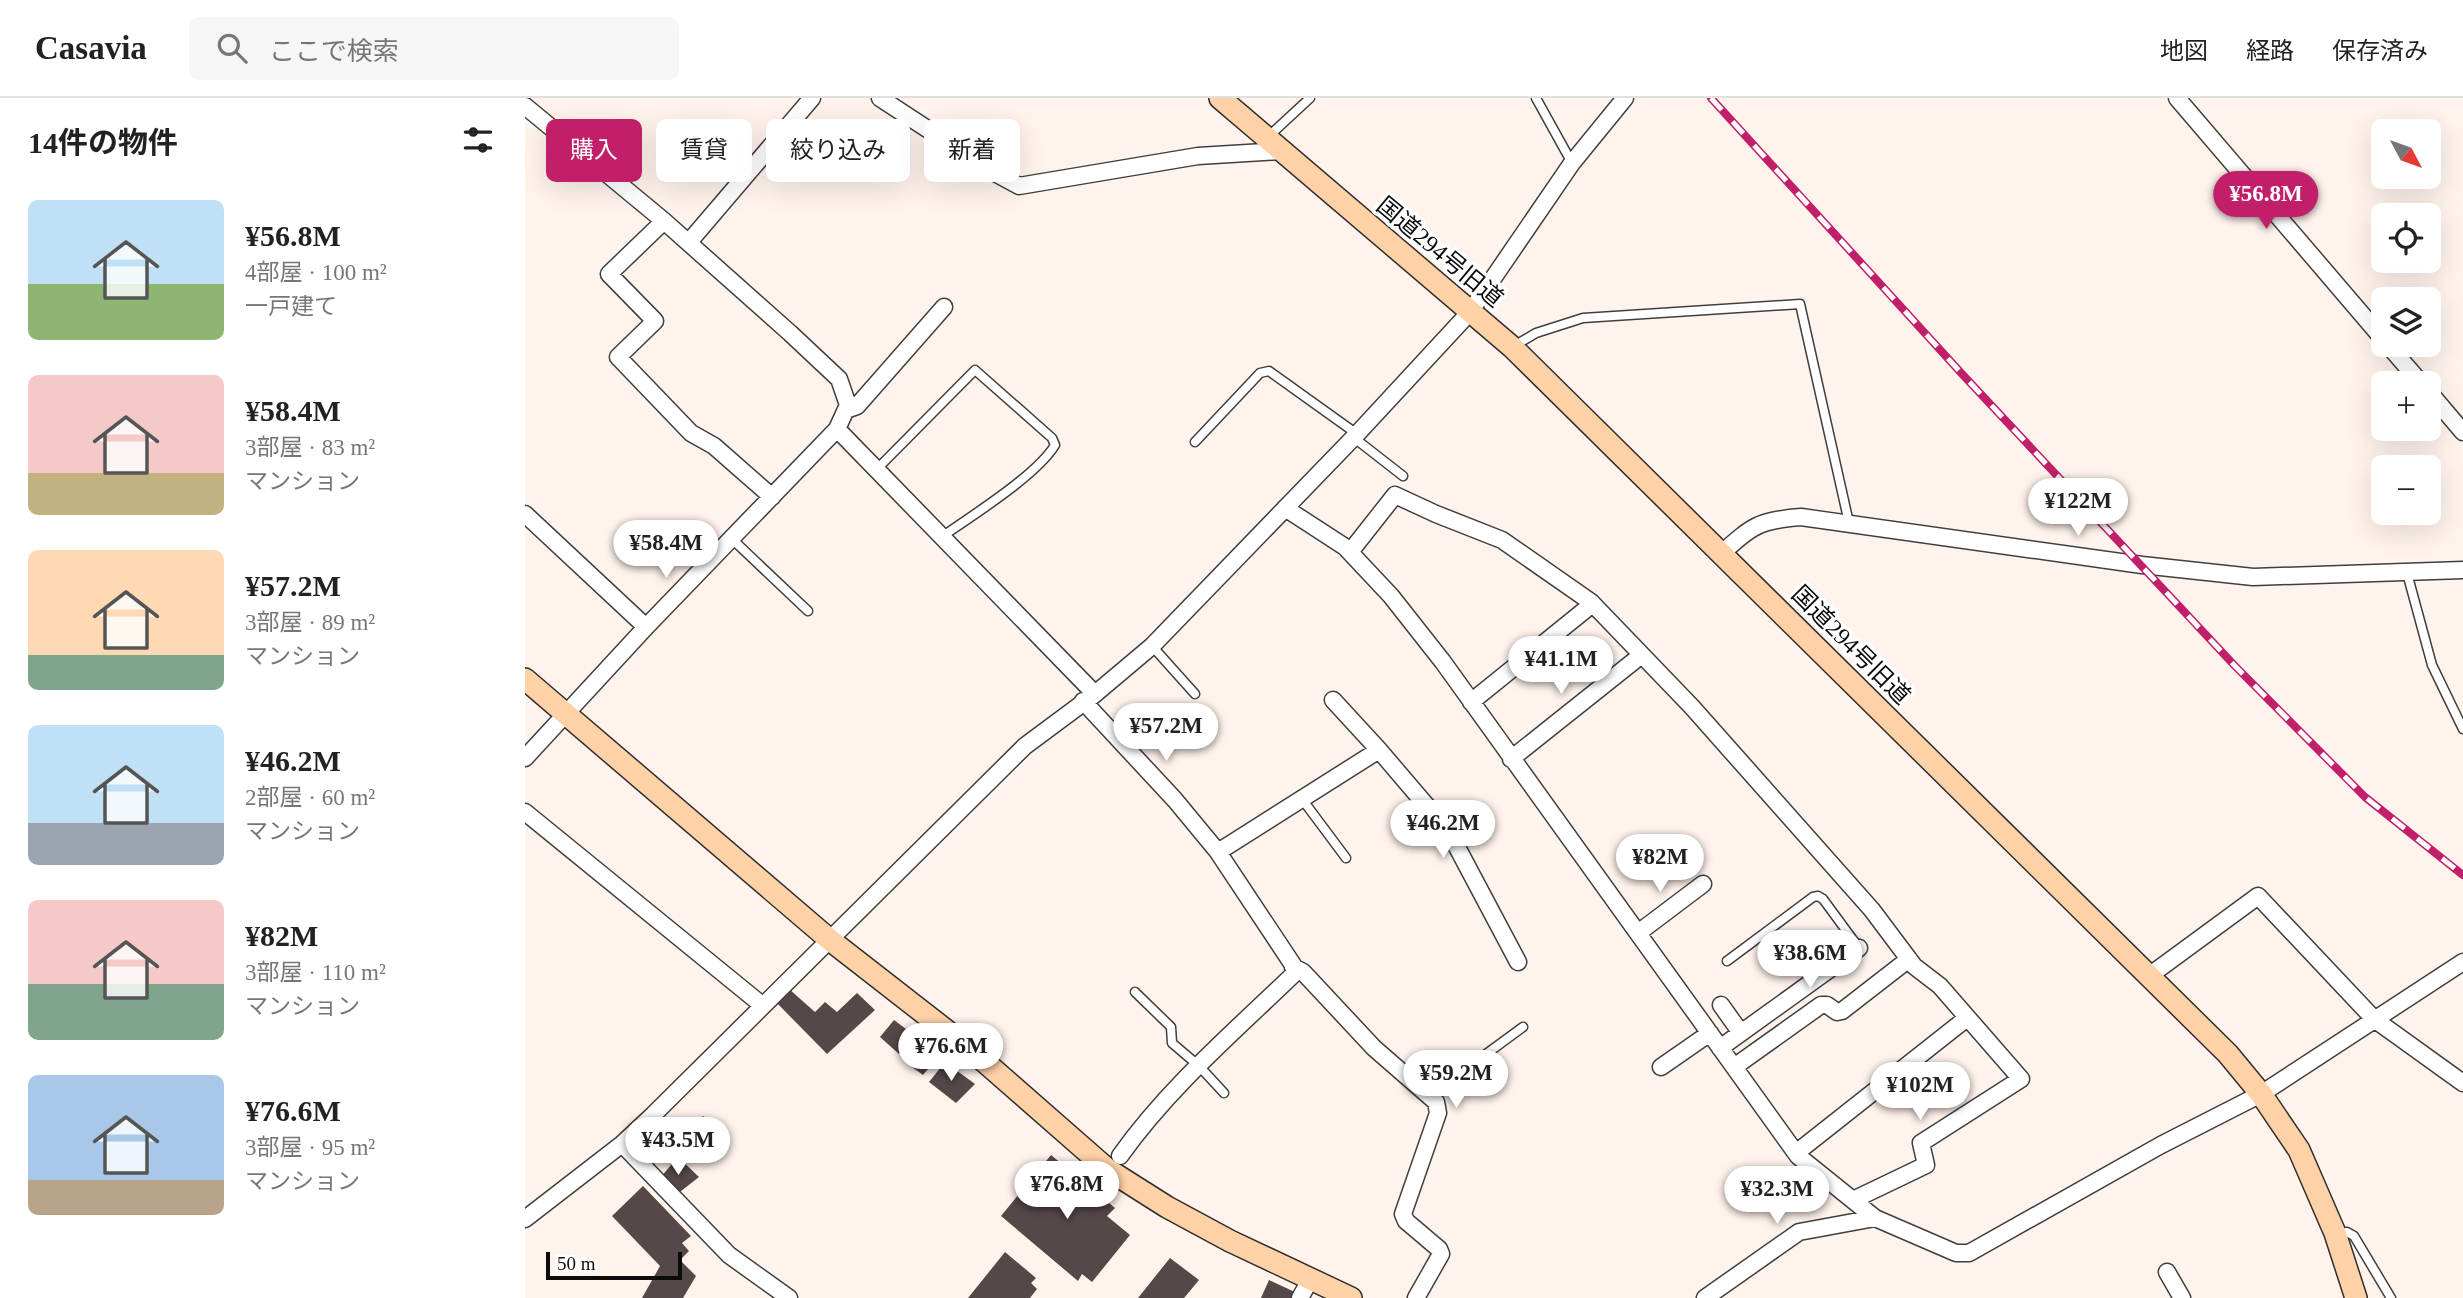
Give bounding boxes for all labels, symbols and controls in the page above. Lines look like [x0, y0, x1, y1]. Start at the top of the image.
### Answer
search box [189, 17, 679, 80]
icon: search [213, 29, 251, 67]
text: Casavia [35, 30, 147, 66]
text: ここで検索 [269, 37, 399, 66]
text: 地図 [2160, 38, 2208, 64]
text: 経路 [2246, 38, 2294, 64]
text: 保存済み [2332, 38, 2428, 64]
chip: 購入 [546, 119, 642, 182]
chip: 賃貸 [656, 119, 752, 182]
chip: 絞り込み [766, 119, 910, 182]
chip: 新着 [924, 119, 1020, 182]
north arrow [2371, 119, 2441, 189]
map controls [2371, 119, 2441, 525]
icon: filters [459, 121, 497, 159]
text: 14件の物件 [28, 126, 178, 159]
pin: ¥56.8M [2209, 172, 2323, 231]
text: ¥56.8M [2229, 181, 2303, 206]
street label: 国道294号旧道 [1372, 192, 1508, 312]
button: locate [2371, 203, 2441, 273]
text: ¥56.8M [245, 219, 341, 252]
icon: home [84, 228, 168, 312]
text: 4部屋 · 100 m² [245, 260, 387, 285]
button: layers [2371, 287, 2441, 357]
text: 一戸建て [245, 294, 337, 319]
button: + [2371, 371, 2441, 441]
text: ¥58.4M [245, 394, 341, 427]
icon: home [84, 403, 168, 487]
text: 3部屋 · 83 m² [245, 435, 375, 460]
button: − [2371, 455, 2441, 525]
text: マンション [245, 469, 360, 494]
pin: ¥122M [2029, 478, 2127, 538]
text: ¥122M [2044, 488, 2112, 513]
pin: ¥58.4M [609, 520, 723, 580]
text: ¥58.4M [629, 530, 703, 555]
text: ¥57.2M [245, 569, 341, 602]
icon: home [84, 578, 168, 662]
street label: 国道294号旧道 [1787, 581, 1915, 709]
text: 3部屋 · 89 m² [245, 610, 375, 635]
pin: ¥41.1M [1504, 636, 1618, 696]
text: マンション [245, 644, 360, 669]
text: ¥41.1M [1524, 646, 1598, 671]
pin: ¥57.2M [1109, 704, 1223, 763]
text: ¥57.2M [1129, 713, 1203, 738]
text: ¥46.2M [245, 744, 341, 777]
icon: home [84, 753, 168, 837]
text: 2部屋 · 60 m² [245, 785, 375, 810]
pin: ¥46.2M [1386, 800, 1500, 860]
text: ¥46.2M [1406, 810, 1480, 835]
text: マンション [245, 819, 360, 844]
pin: ¥82M [1619, 834, 1701, 894]
text: ¥82M [1632, 844, 1688, 869]
text: ¥82M [245, 919, 318, 952]
icon: home [84, 928, 168, 1012]
pin: ¥38.6M [1753, 930, 1867, 990]
text: ¥38.6M [1773, 940, 1847, 965]
text: 3部屋 · 110 m² [245, 960, 386, 985]
text: マンション [245, 994, 360, 1019]
pin: ¥76.6M [894, 1024, 1008, 1083]
text: ¥76.6M [914, 1033, 988, 1058]
pin: ¥59.2M [1399, 1051, 1513, 1110]
text: ¥59.2M [1419, 1060, 1493, 1085]
pin: ¥102M [1871, 1062, 1969, 1122]
text: ¥102M [1886, 1072, 1954, 1097]
text: ¥76.6M [245, 1094, 341, 1127]
icon: home [84, 1103, 168, 1187]
pin: ¥43.5M [621, 1118, 735, 1177]
text: ¥43.5M [641, 1127, 715, 1152]
text: 3部屋 · 95 m² [245, 1135, 375, 1160]
pin: ¥76.8M [1010, 1162, 1124, 1221]
pin: ¥32.3M [1720, 1166, 1834, 1226]
text: マンション [245, 1169, 360, 1194]
text: ¥76.8M [1030, 1171, 1104, 1196]
text: ¥32.3M [1740, 1176, 1814, 1201]
scale bar [546, 1249, 683, 1281]
text: 50 m [557, 1253, 596, 1274]

